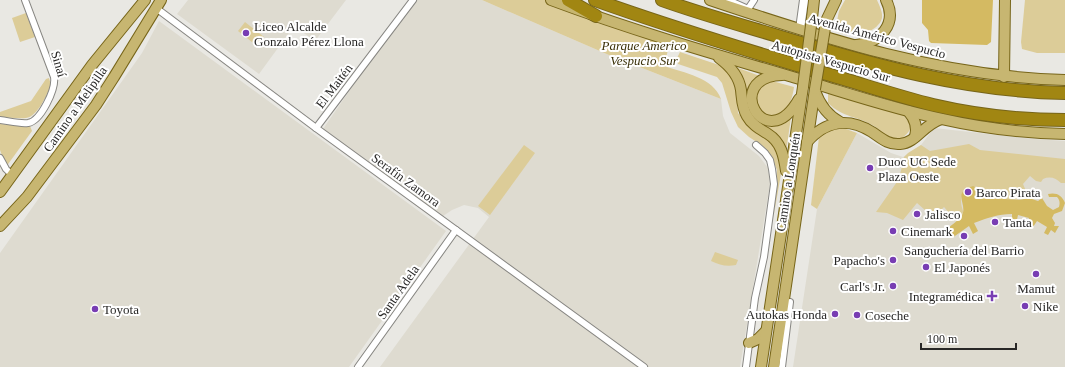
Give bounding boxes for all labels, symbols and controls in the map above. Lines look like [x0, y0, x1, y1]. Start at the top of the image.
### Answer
street label: Avenida Américo Vespucio [807, 10, 947, 62]
place label: Liceo Alcalde Gonzalo Pérez Llona [254, 19, 364, 49]
marker: Liceo Alcalde Gonzalo Pérez Llona [241, 28, 251, 38]
street label: Autopista Vespucio Sur [770, 37, 893, 85]
park label: Parque Americo Vespucio Sur [601, 38, 687, 68]
street label: Sinaí [48, 49, 70, 79]
street label: El Maitén [312, 60, 356, 111]
street label: Camino a Melipilla [40, 63, 110, 155]
street label: Camino a Lonquén [773, 131, 803, 232]
street label: Serafín Zamora [369, 150, 443, 210]
place label: Duoc UC Sede Plaza Oeste [878, 154, 956, 184]
marker: Duoc UC Sede Plaza Oeste [865, 163, 875, 173]
place label: Barco Pirata [976, 185, 1041, 200]
marker: Barco Pirata [963, 187, 973, 197]
place label: Jalisco [925, 207, 960, 222]
marker: Jalisco [912, 209, 922, 219]
place label: Tanta [1003, 215, 1032, 230]
marker: Tanta [990, 217, 1000, 227]
place label: Cinemark [901, 224, 953, 239]
marker: Cinemark [888, 226, 898, 236]
marker: Sanguchería del Barrio [959, 231, 969, 241]
place label: Sanguchería del Barrio [904, 243, 1024, 258]
place label: Papacho's [834, 253, 885, 268]
marker: Papacho's [888, 255, 898, 265]
place label: El Japonés [934, 260, 990, 275]
street label: Santa Adela [374, 262, 422, 322]
marker: El Japonés [921, 262, 931, 272]
marker: Mamut [1031, 269, 1041, 279]
place label: Carl's Jr. [840, 279, 885, 294]
marker: Carl's Jr. [888, 281, 898, 291]
place label: Mamut [1017, 281, 1055, 296]
place label: Integramédica [909, 289, 983, 304]
marker: Integramédica [986, 290, 998, 302]
place label: Nike [1033, 299, 1059, 314]
marker: Nike [1020, 301, 1030, 311]
place label: Toyota [103, 302, 139, 317]
marker: Toyota [90, 304, 100, 314]
place label: Autokas Honda [746, 307, 827, 322]
place label: Coseche [865, 308, 909, 323]
marker: Autokas Honda [830, 309, 840, 319]
marker: Coseche [852, 310, 862, 320]
scale bar [921, 325, 1016, 351]
text: 100 m [927, 332, 958, 346]

